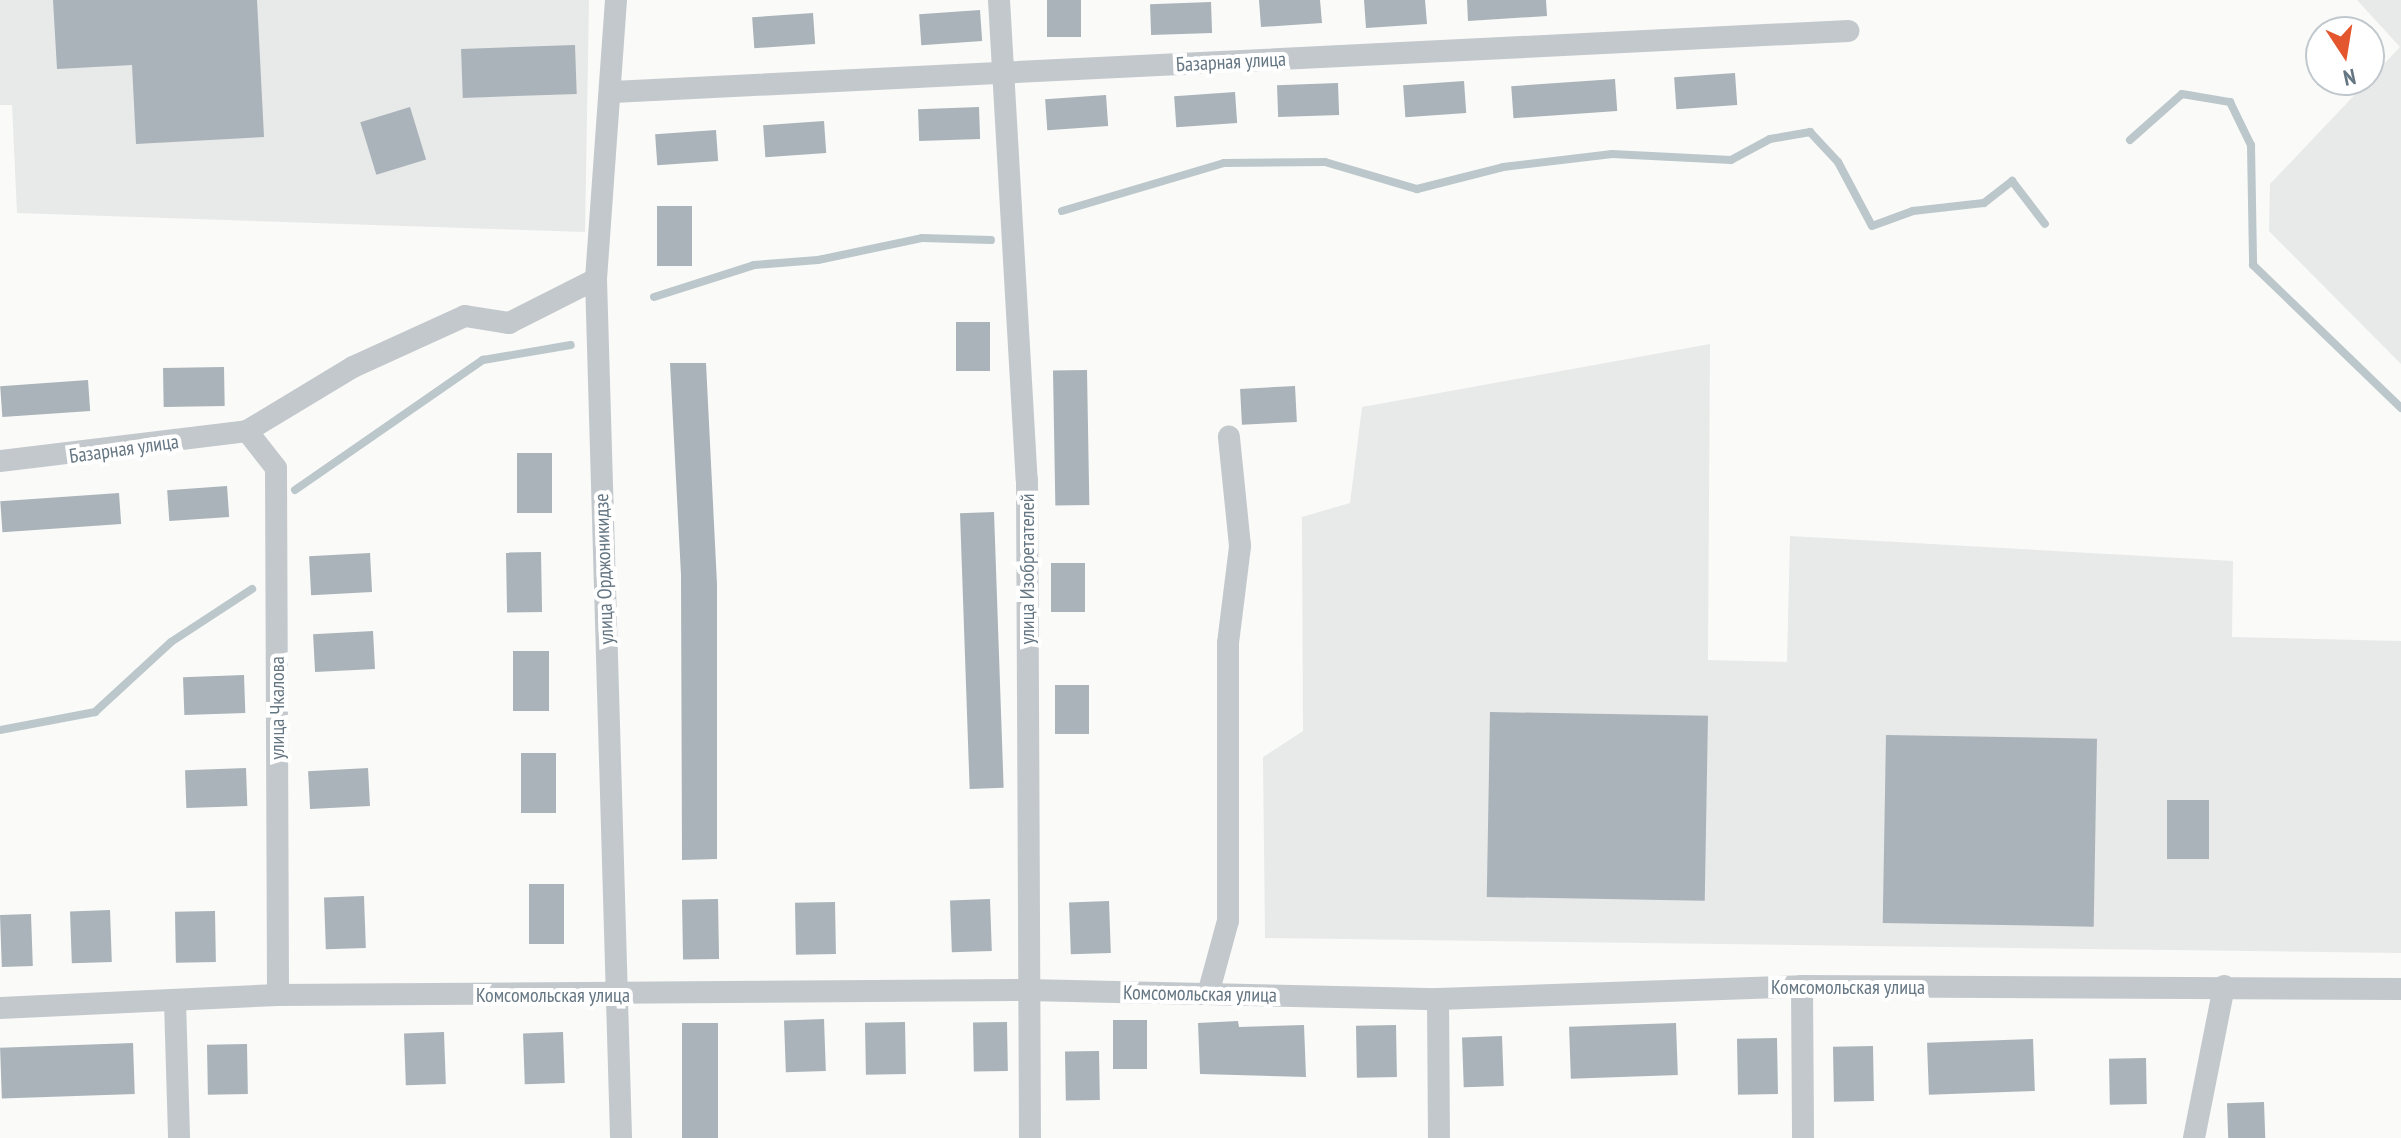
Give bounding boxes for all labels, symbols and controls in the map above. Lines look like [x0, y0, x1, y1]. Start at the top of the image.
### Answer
north arrow [2305, 16, 2385, 96]
street label: Базарная улица [1175, 47, 1287, 77]
text: N [2341, 63, 2358, 92]
street label: Базарная улица [68, 429, 180, 469]
street label: улица Орджоникидзе [589, 493, 619, 645]
street label: улица Изобретателей [1015, 493, 1039, 645]
street label: улица Чкалова [265, 656, 289, 760]
street label: Комсомольская улица [1771, 975, 1925, 999]
street label: Комсомольская улица [1123, 981, 1277, 1007]
street label: Комсомольская улица [476, 983, 630, 1007]

